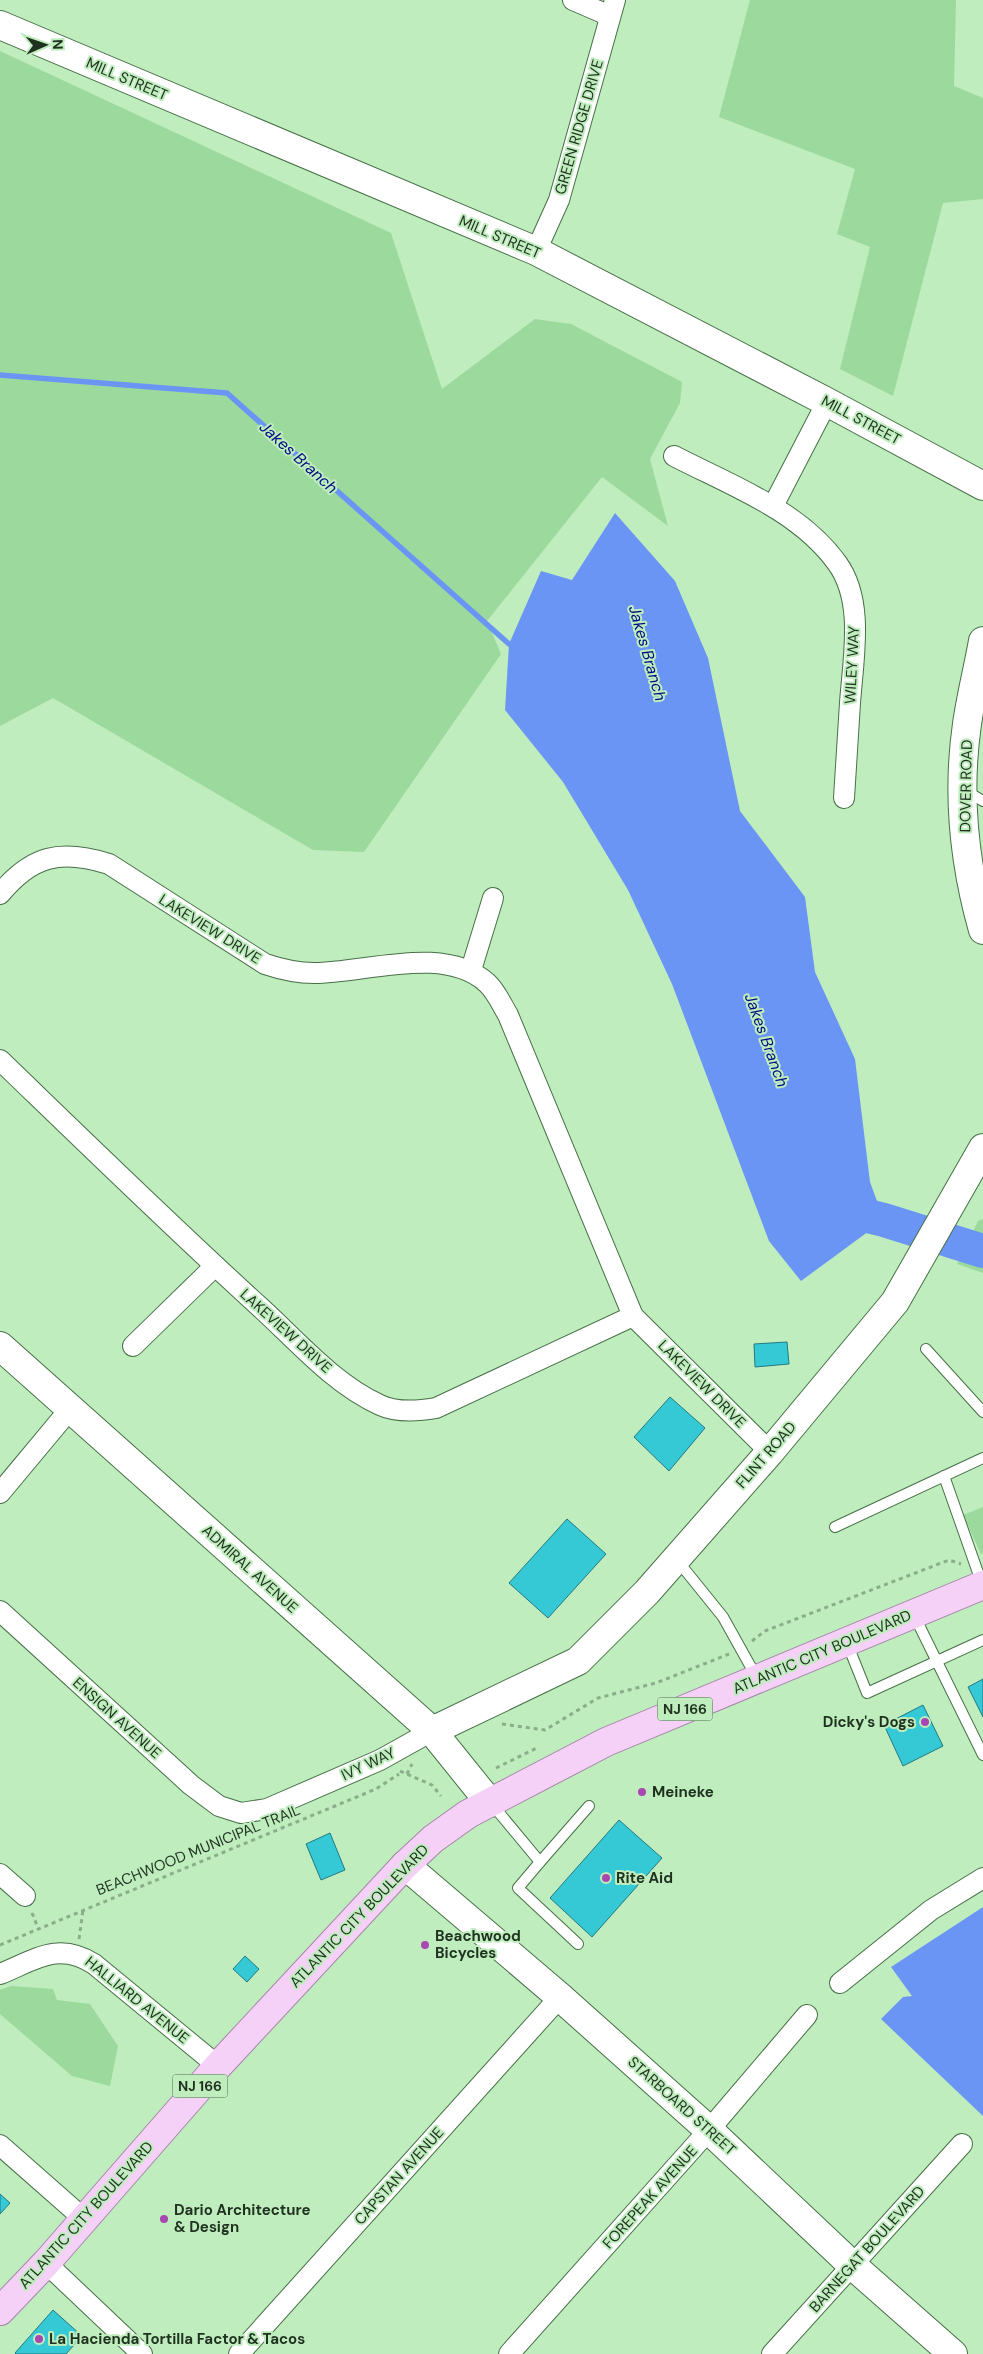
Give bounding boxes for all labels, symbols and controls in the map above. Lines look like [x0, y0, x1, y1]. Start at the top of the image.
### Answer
north arrow [20, 20, 70, 70]
text: N [49, 39, 67, 50]
street label: MILL STREET [83, 53, 171, 105]
street label: GREEN RIDGE DRIVE [550, 57, 608, 197]
street label: MILL STREET [456, 211, 544, 263]
street label: MILL STREET [818, 391, 904, 449]
water label: Jakes Branch [255, 417, 342, 498]
water label: Jakes Branch [624, 603, 671, 703]
street label: WILEY WAY [840, 625, 864, 705]
street label: DOVER ROAD [955, 739, 977, 833]
street label: LAKEVIEW DRIVE [155, 890, 265, 968]
water label: Jakes Branch [740, 990, 793, 1090]
street label: LAKEVIEW DRIVE [236, 1284, 336, 1378]
street label: LAKEVIEW DRIVE [654, 1336, 750, 1432]
street label: FLINT ROAD [731, 1417, 801, 1493]
street label: ADMIRAL AVENUE [198, 1520, 302, 1618]
street label: ATLANTIC CITY BOULEVARD [730, 1605, 914, 1699]
street label: ENSIGN AVENUE [69, 1673, 165, 1763]
road number: NJ 166 [658, 1698, 712, 1720]
place label: Dicky's Dogs [823, 1712, 915, 1732]
marker: Dicky's Dogs [919, 1716, 931, 1728]
street label: IVY WAY [338, 1743, 398, 1785]
place label: Meineke [652, 1782, 714, 1802]
marker: Meineke [636, 1786, 648, 1798]
street label: BEACHWOOD MUNICIPAL TRAIL [93, 1800, 303, 1900]
street label: ATLANTIC CITY BOULEVARD [285, 1840, 433, 1992]
place label: Rite Aid [616, 1868, 673, 1888]
marker: Rite Aid [600, 1872, 612, 1884]
place label: Beachwood Bicycles [435, 1926, 521, 1963]
marker: Beachwood Bicycles [419, 1939, 431, 1951]
street label: HALLIARD AVENUE [81, 1952, 193, 2048]
street label: STARBOARD STREET [624, 2052, 740, 2160]
road number: NJ 166 [172, 2074, 228, 2098]
street label: CAPSTAN AVENUE [350, 2123, 448, 2229]
street label: ATLANTIC CITY BOULEVARD [14, 2137, 158, 2293]
street label: FOREPEAK AVENUE [598, 2141, 702, 2253]
street label: BARNEGAT BOULEVARD [805, 2181, 929, 2317]
place label: Dario Architecture & Design [174, 2200, 311, 2237]
marker: Dario Architecture & Design [158, 2213, 170, 2225]
place label: La Hacienda Tortilla Factor & Tacos [49, 2329, 305, 2349]
marker: La Hacienda Tortilla Factor & Tacos [33, 2333, 45, 2345]

